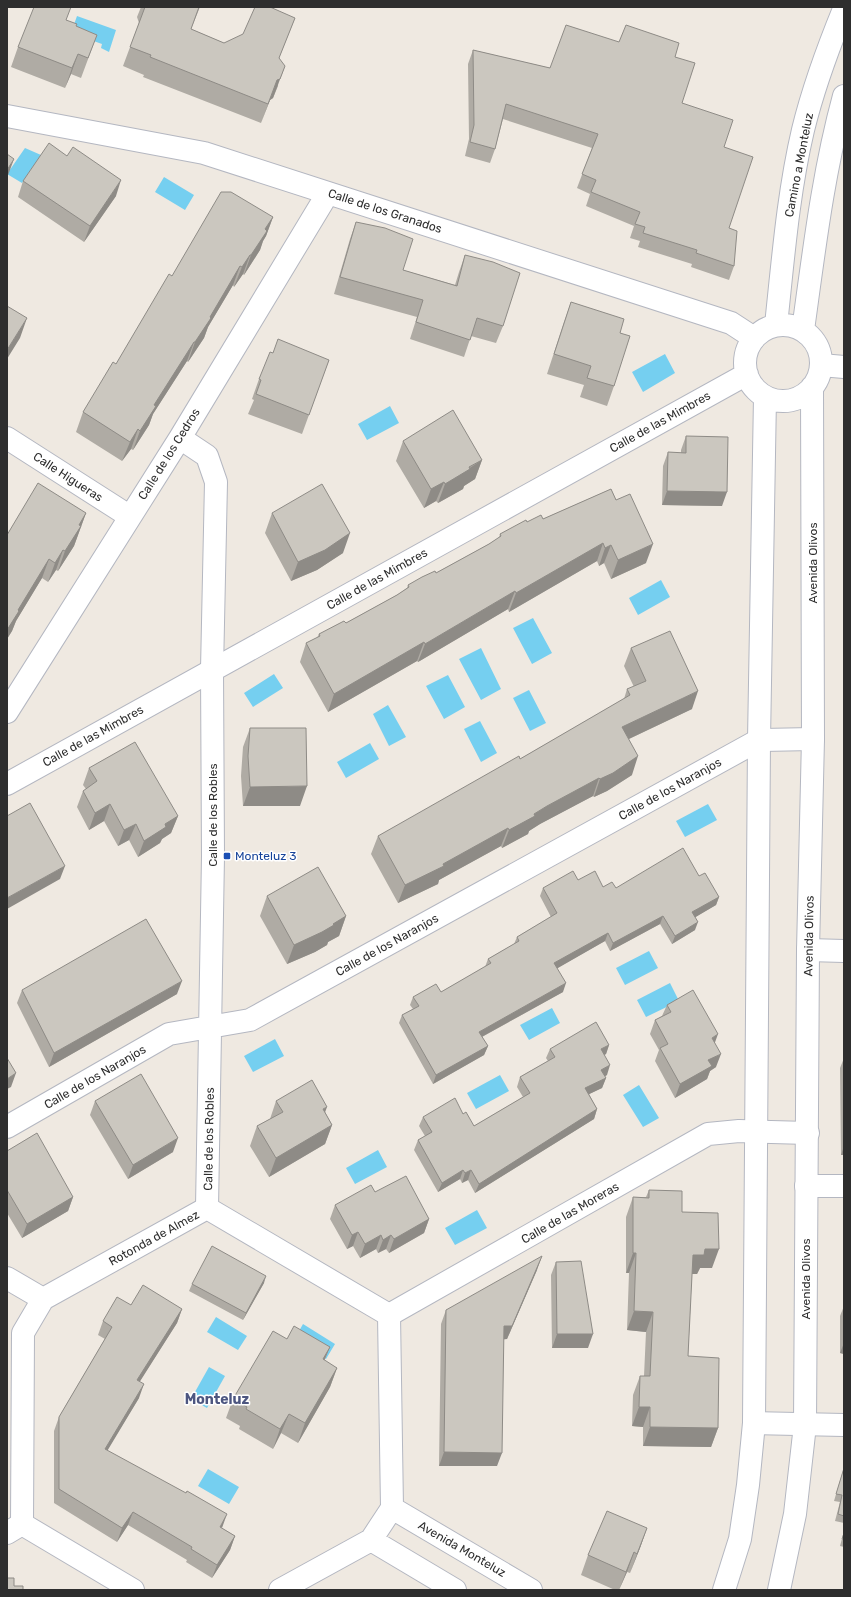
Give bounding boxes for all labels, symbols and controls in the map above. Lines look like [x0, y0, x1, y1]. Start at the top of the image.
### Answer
street label: Camino a Monteluz [782, 112, 816, 218]
street label: Calle de los Granados [326, 186, 444, 236]
street label: Calle de las Mimbres [607, 388, 713, 456]
street label: Calle de los Cedros [135, 406, 203, 502]
street label: Calle Higueras [31, 449, 105, 505]
street label: Avenida Olivos [806, 522, 820, 604]
street label: Calle de las Mimbres [324, 545, 430, 613]
street label: Calle de las Mimbres [40, 702, 146, 770]
street label: Calle de los Naranjos [616, 755, 724, 823]
street label: Calle de los Robles [206, 763, 220, 867]
place label: Monteluz 3 [235, 849, 296, 863]
marker: Monteluz 3 [222, 851, 232, 861]
street label: Avenida Olivos [801, 895, 817, 977]
street label: Calle de los Naranjos [333, 911, 441, 979]
street label: Calle de los Naranjos [42, 1042, 148, 1112]
street label: Calle de los Robles [201, 1087, 217, 1191]
street label: Calle de las Moreras [519, 1179, 621, 1247]
street label: Rotonda de Almez [106, 1207, 202, 1269]
street label: Avenida Olivos [799, 1238, 813, 1320]
district label: Monteluz [185, 1391, 250, 1408]
street label: Avenida Monteluz [416, 1518, 508, 1580]

